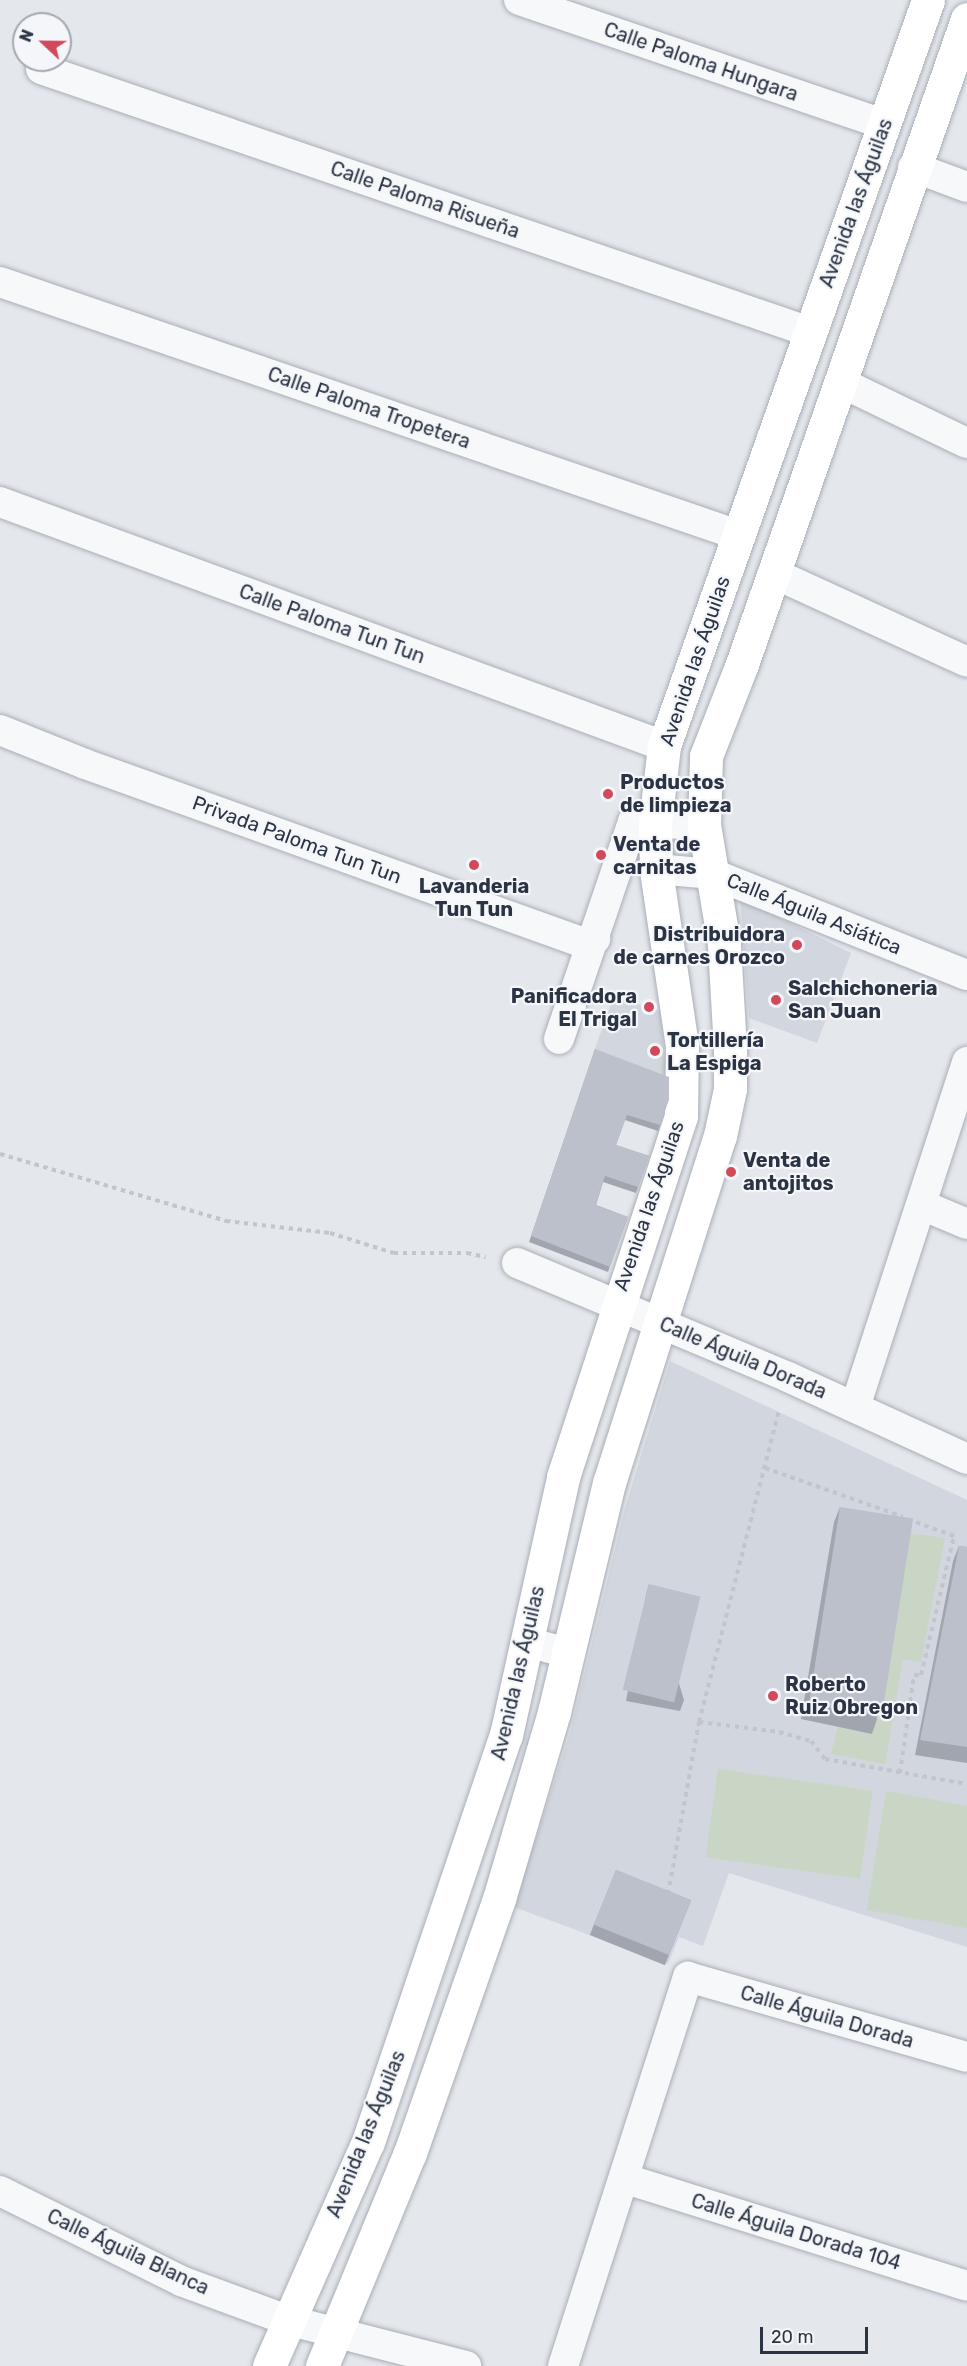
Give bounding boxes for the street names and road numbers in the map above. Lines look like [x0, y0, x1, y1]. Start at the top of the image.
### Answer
street label: Calle Paloma Hungara [601, 17, 801, 107]
street label: Avenida las Águilas [814, 115, 898, 291]
street label: Calle Paloma Risueña [327, 156, 523, 244]
street label: Calle Paloma Tropetera [264, 362, 474, 454]
street label: Avenida las Águilas [655, 573, 735, 749]
street label: Calle Paloma Tun Tun [235, 579, 429, 669]
street label: Privada Paloma Tun Tun [189, 791, 405, 889]
street label: Calle Águila Asiática [723, 868, 905, 960]
street label: Avenida las Águilas [609, 1118, 689, 1294]
street label: Calle Águila Dorada [656, 1312, 830, 1404]
street label: Avenida las Águilas [486, 1583, 550, 1763]
street label: Calle Águila Dorada [737, 1981, 917, 2053]
street label: Avenida las Águilas [321, 2047, 411, 2221]
street label: Calle Águila Dorada 104 [688, 2189, 904, 2275]
street label: Calle Águila Blanca [43, 2204, 213, 2300]

